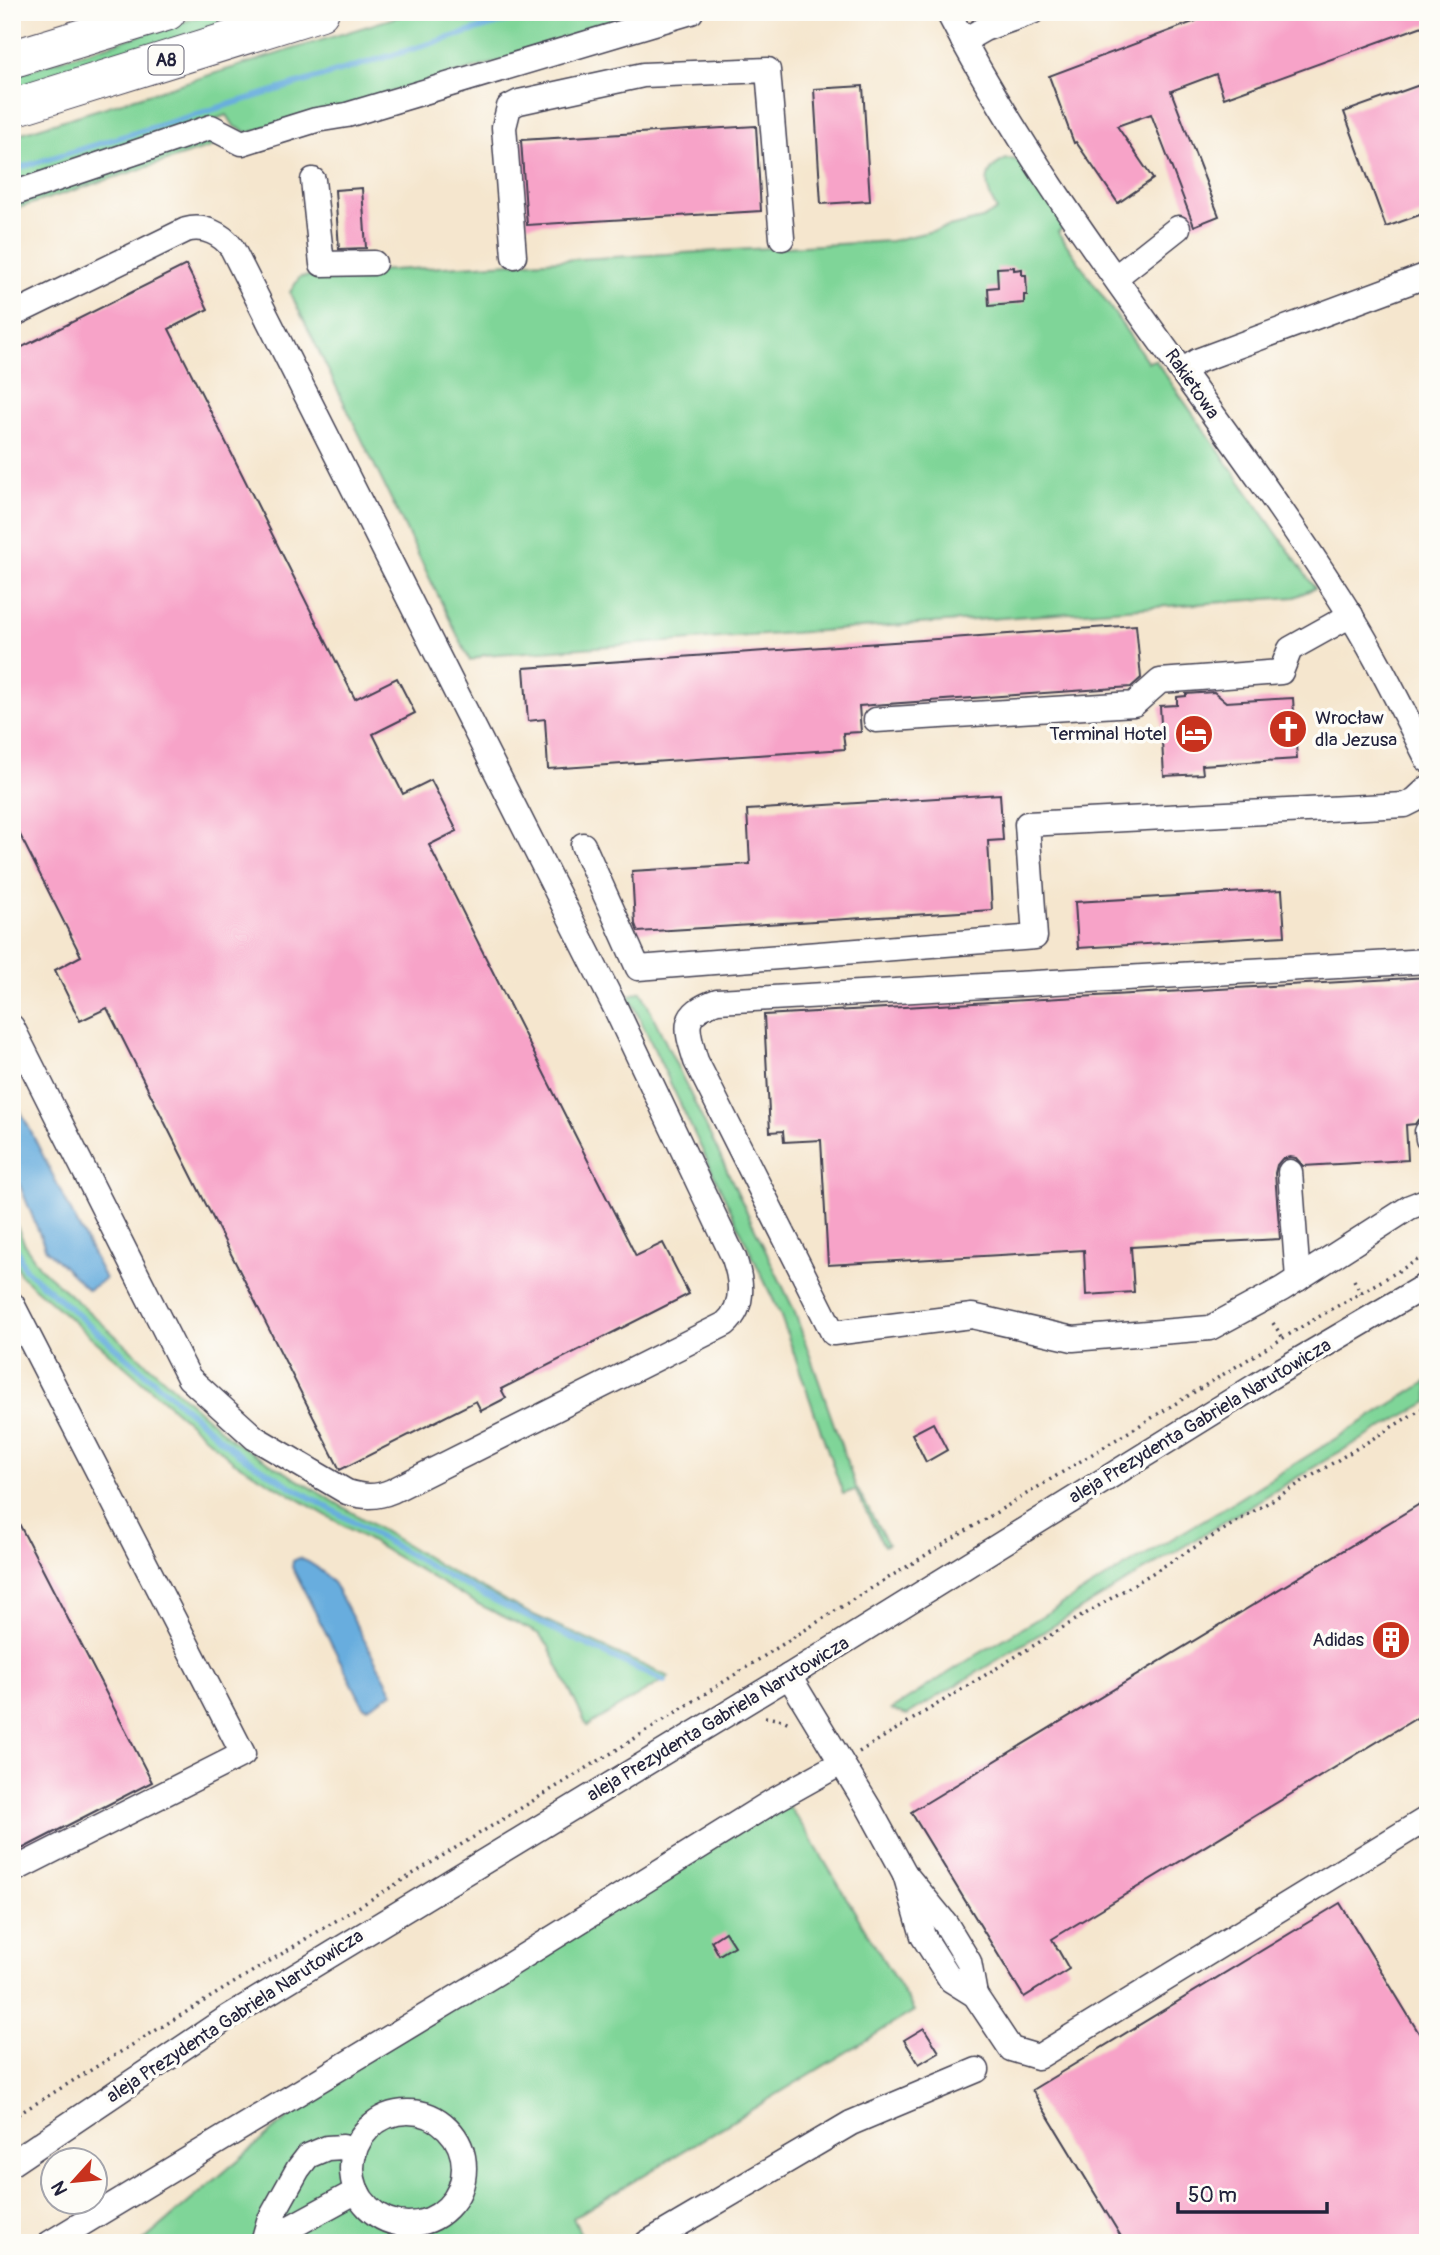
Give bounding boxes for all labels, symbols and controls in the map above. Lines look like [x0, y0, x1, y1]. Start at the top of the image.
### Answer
road number: A8 [148, 46, 184, 74]
street label: Rakietowa [1159, 344, 1225, 424]
place label: Wrocław dla Jezusa [1315, 706, 1397, 752]
church icon: Wrocław dla Jezusa [1267, 708, 1309, 750]
hotel icon: Terminal Hotel [1173, 713, 1215, 755]
place label: Terminal Hotel [1049, 722, 1167, 746]
street label: aleja Prezydenta Gabriela Narutowicza [1065, 1333, 1336, 1509]
building icon: Adidas [1370, 1619, 1412, 1661]
place label: Adidas [1312, 1628, 1364, 1652]
street label: aleja Prezydenta Gabriela Narutowicza [583, 1631, 854, 1807]
street label: aleja Prezydenta Gabriela Narutowicza [102, 1924, 368, 2108]
north arrow [38, 2146, 108, 2216]
scale bar [1178, 2171, 1326, 2215]
text: N [46, 2177, 73, 2199]
text: 50 m [1188, 2182, 1237, 2209]

